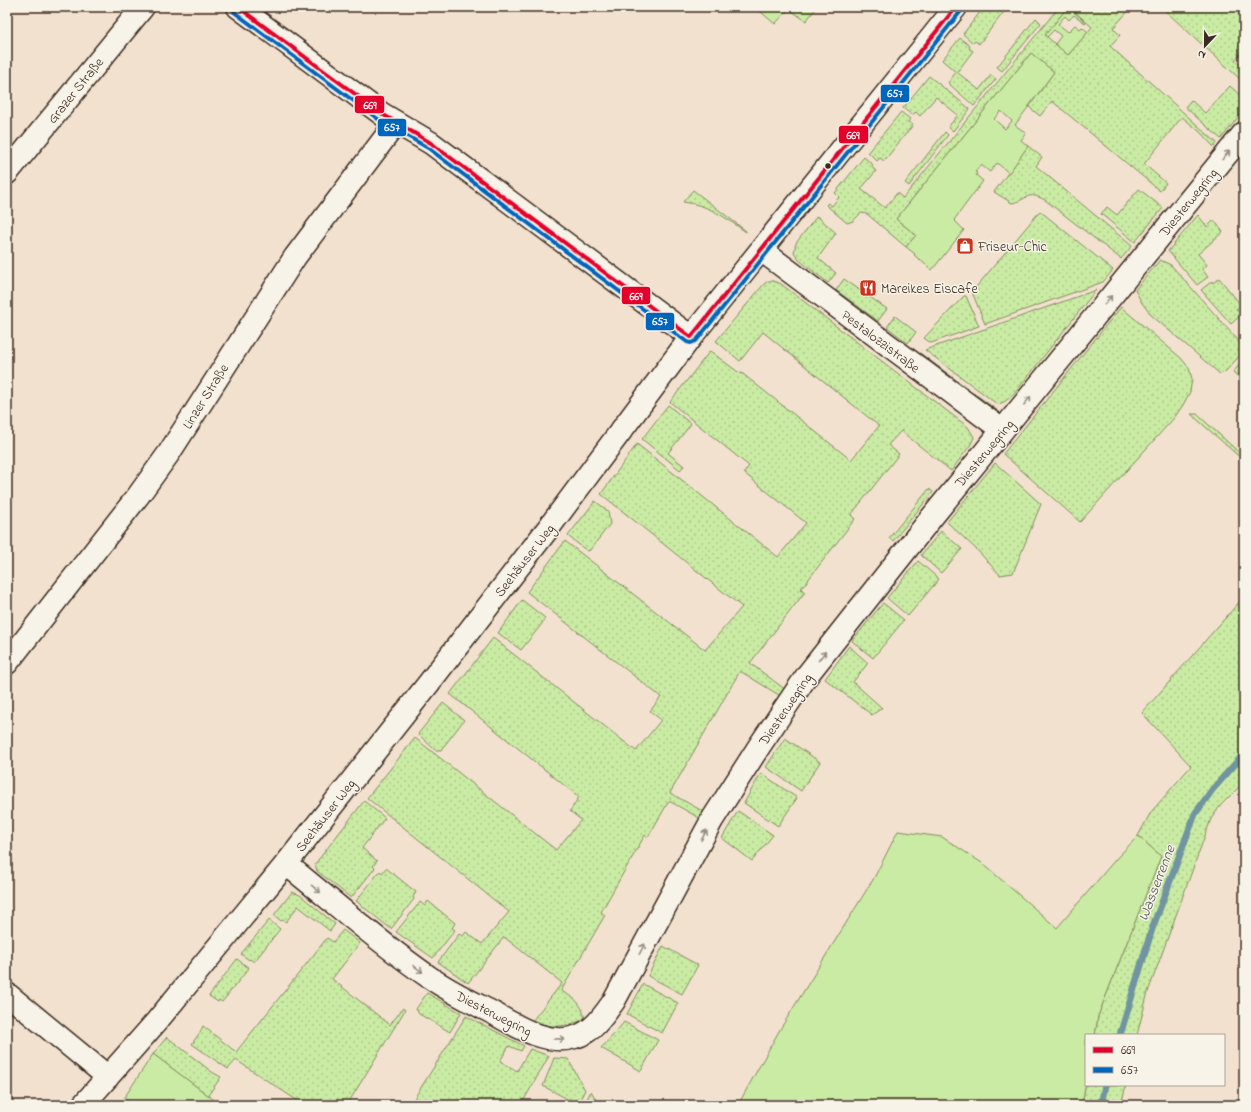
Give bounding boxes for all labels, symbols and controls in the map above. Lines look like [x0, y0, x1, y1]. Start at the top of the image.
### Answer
north arrow [1185, 26, 1225, 66]
text: N [1195, 46, 1208, 63]
street label: Grazer Straße [43, 53, 110, 129]
line badge: 657 [880, 84, 910, 103]
text: 657 [886, 86, 903, 102]
line badge: 669 [354, 95, 385, 114]
text: 669 [363, 98, 377, 114]
line badge: 657 [377, 118, 407, 137]
text: 657 [383, 120, 400, 136]
line badge: 669 [838, 125, 869, 144]
text: 669 [846, 128, 860, 144]
one-way arrow [1221, 150, 1230, 161]
unlabelled marker [823, 161, 833, 171]
street label: Diesterwegring [1154, 164, 1224, 243]
shop icon: Friseur-Chic [955, 236, 975, 256]
place label: Friseur-Chic [977, 237, 1048, 258]
restaurant icon: Mareikes Eiscafe [858, 278, 878, 298]
place label: Mareikes Eiscafe [881, 279, 979, 300]
line badge: 669 [621, 286, 651, 305]
text: 669 [629, 289, 643, 305]
one-way arrow [1104, 294, 1112, 305]
street label: Pestalozzistraße [836, 305, 925, 379]
line badge: 657 [645, 312, 675, 331]
text: 657 [651, 314, 668, 330]
street label: Linzer Straße [178, 359, 235, 434]
one-way arrow [1022, 395, 1031, 406]
street label: Diesterwegring [950, 415, 1021, 494]
street label: Seehäuser Weg [490, 520, 561, 603]
one-way arrow [818, 651, 826, 662]
street label: Diesterwegring [754, 669, 819, 752]
street label: Seehäuser Weg [291, 775, 362, 858]
one-way arrow [701, 829, 708, 841]
water label: Wasserrenne [1132, 841, 1182, 924]
one-way arrow [311, 884, 322, 893]
one-way arrow [639, 943, 647, 955]
one-way arrow [413, 965, 424, 973]
street label: Diesterwegring [450, 986, 535, 1043]
legend [1085, 1034, 1225, 1086]
one-way arrow [552, 1035, 565, 1042]
text: 669 [1121, 1042, 1136, 1060]
text: 657 [1121, 1062, 1138, 1080]

